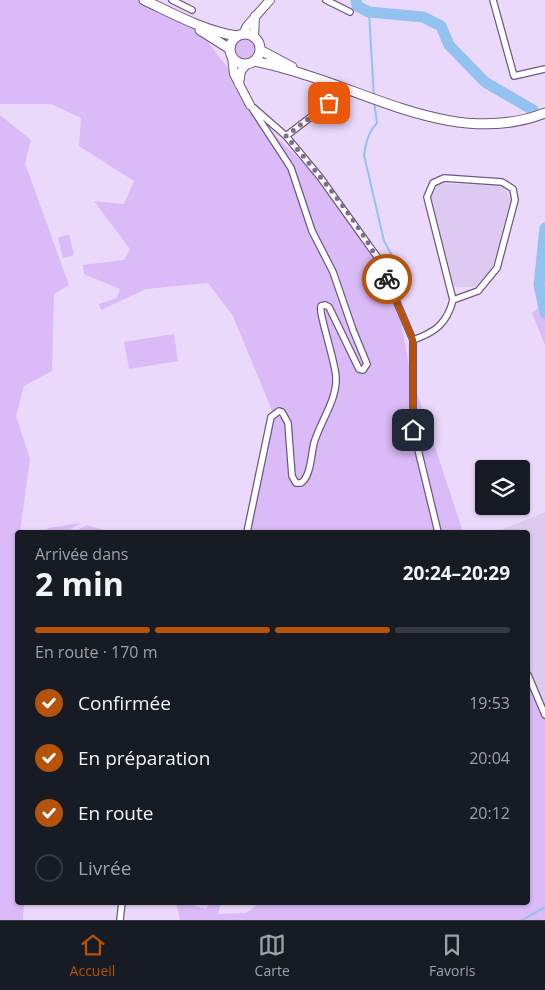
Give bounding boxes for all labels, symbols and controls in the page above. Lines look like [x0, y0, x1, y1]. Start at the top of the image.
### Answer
pin [308, 82, 350, 124]
icon: bag [315, 89, 343, 117]
courier [362, 254, 412, 304]
icon: bike [373, 265, 401, 293]
pin [392, 409, 434, 451]
icon: home [399, 416, 427, 444]
map controls [475, 460, 530, 515]
button: layers [475, 460, 530, 515]
text: Arrivée dans [35, 543, 128, 565]
text: 20:24–20:29 [403, 560, 510, 586]
text: 2 min [35, 562, 124, 605]
text: En route · 170 m [35, 641, 157, 663]
icon: check [35, 689, 63, 717]
text: Confirmée [78, 690, 171, 716]
text: 19:53 [469, 692, 510, 714]
icon: check [35, 744, 63, 772]
text: En préparation [78, 745, 210, 771]
text: 20:04 [469, 747, 510, 769]
icon: check [35, 799, 63, 827]
text: En route [78, 800, 153, 826]
text: 20:12 [469, 802, 510, 824]
text: Livrée [78, 855, 131, 881]
tab: Accueil [70, 931, 115, 980]
tab: Carte [255, 931, 290, 980]
tab: Favoris [429, 931, 475, 980]

